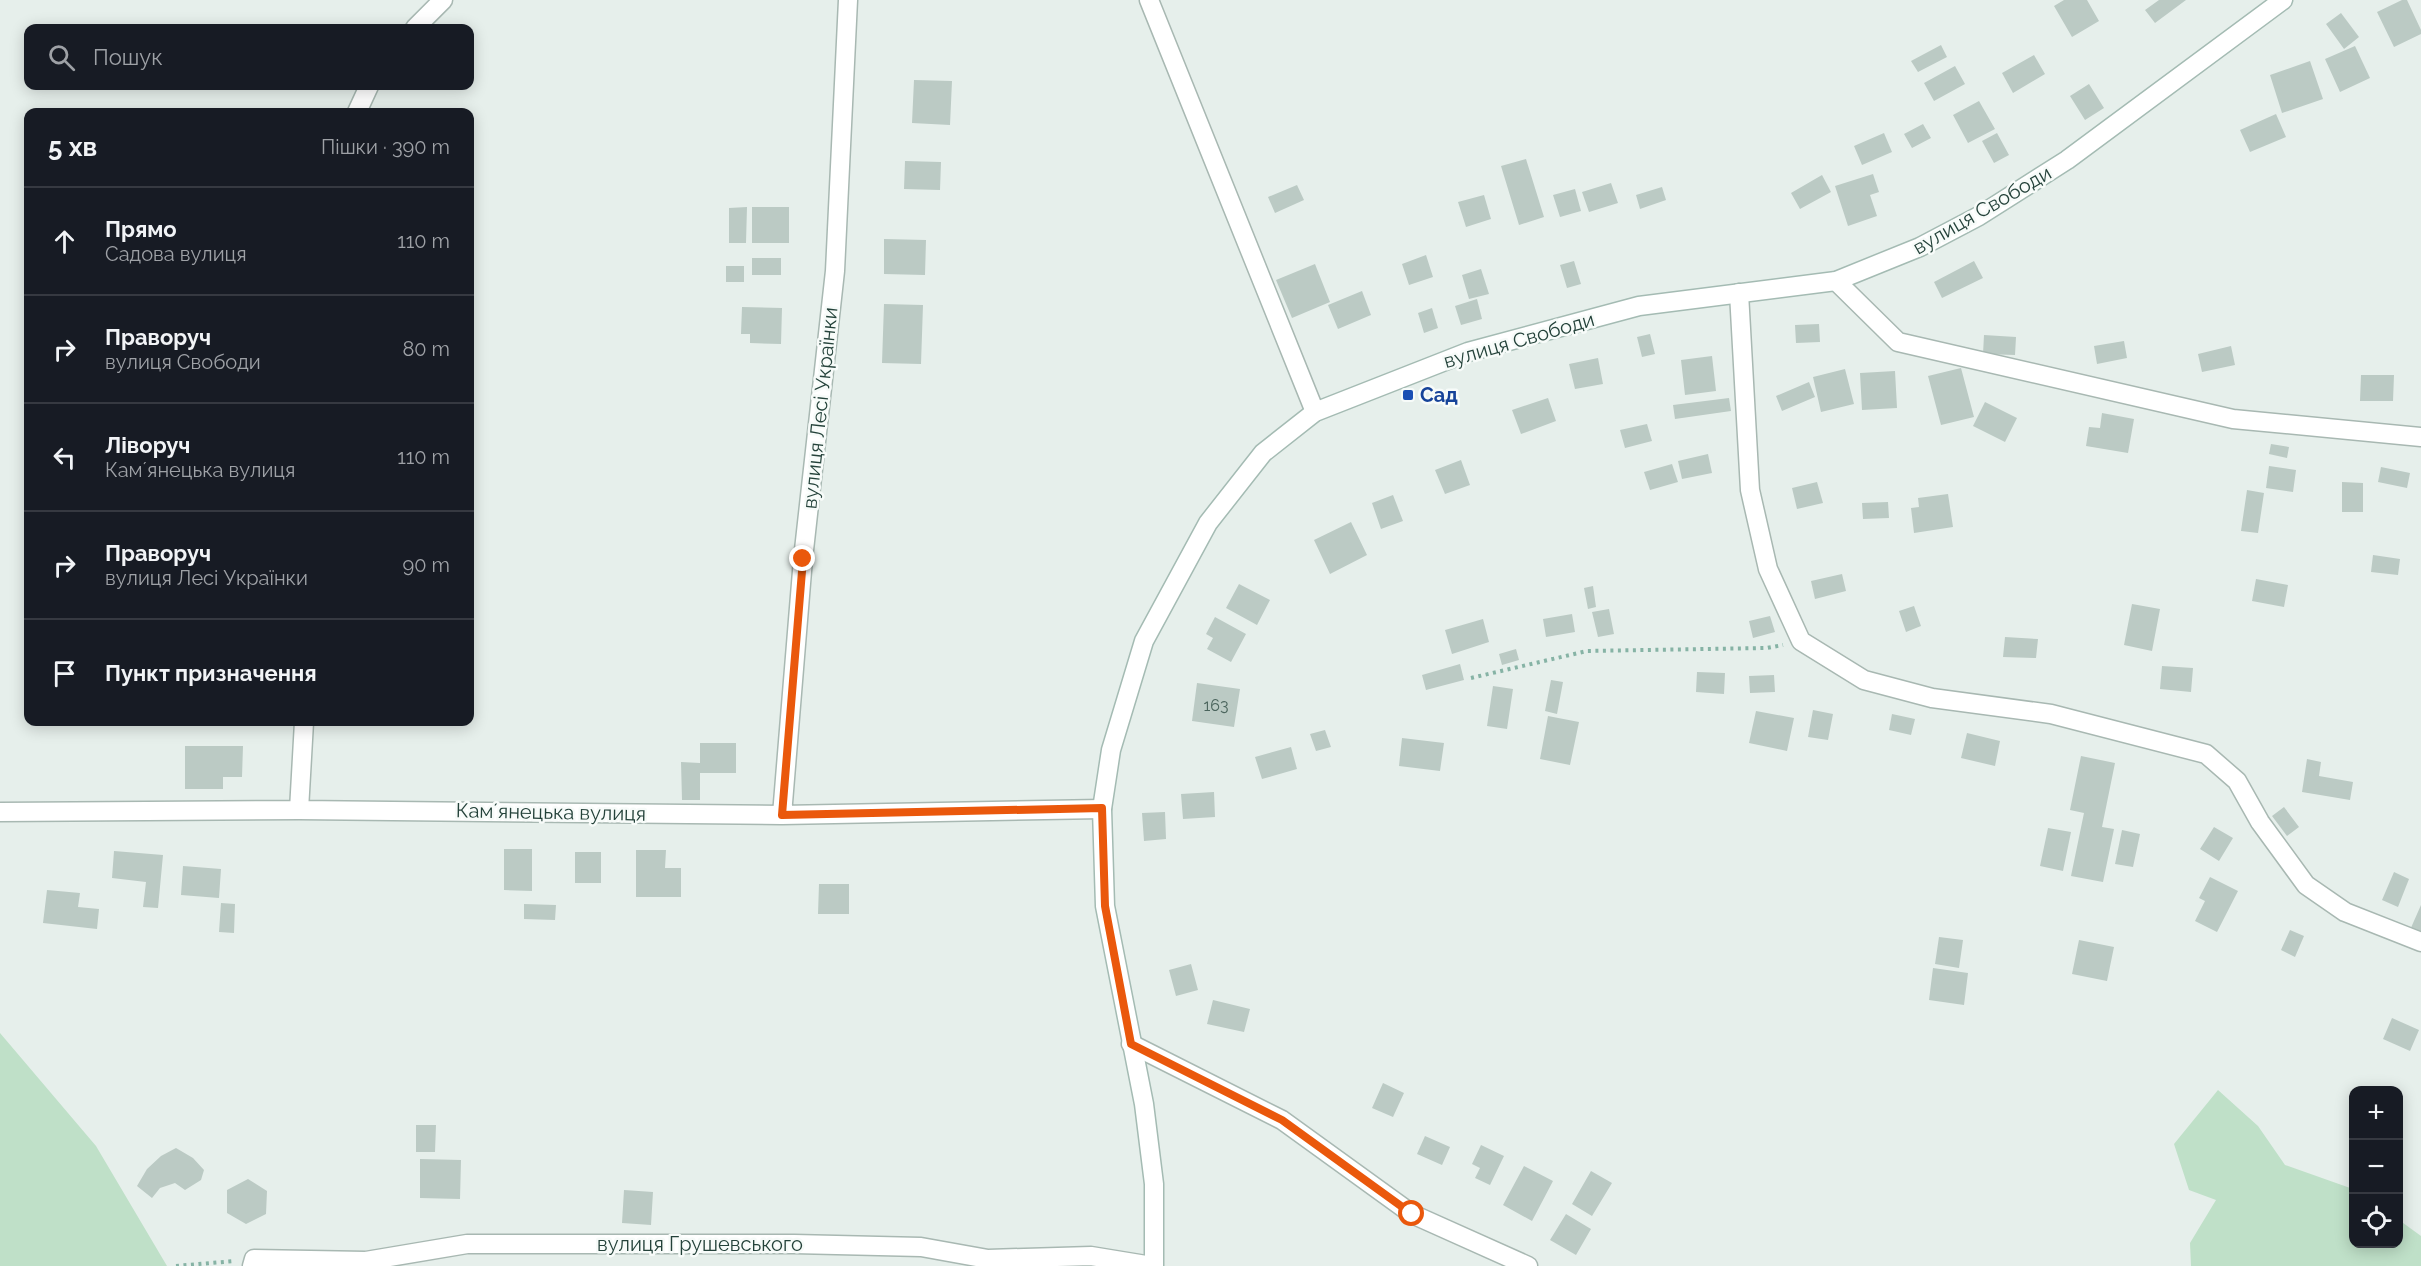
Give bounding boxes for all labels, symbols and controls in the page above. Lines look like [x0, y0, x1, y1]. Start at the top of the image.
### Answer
search box [24, 24, 474, 90]
icon: search [45, 41, 78, 74]
text: Пошук [93, 44, 163, 70]
text: 5 хв [48, 132, 97, 162]
text: Пішки · 390 m [321, 135, 450, 159]
street label: вулиця Свободи [1909, 161, 2055, 259]
text: Прямо [105, 216, 177, 242]
icon: ahead [48, 225, 81, 258]
text: 110 m [397, 229, 450, 253]
text: Садова вулиця [105, 242, 247, 266]
street label: вулиця Лесі Українки [797, 306, 843, 510]
street label: вулиця Свободи [1441, 307, 1597, 373]
text: Праворуч [105, 324, 211, 350]
icon: right [48, 333, 81, 366]
text: 80 m [402, 337, 450, 361]
text: вулиця Свободи [105, 350, 261, 374]
place label: Сад [1420, 383, 1458, 407]
marker: Сад [1401, 388, 1415, 402]
text: Ліворуч [105, 432, 190, 458]
icon: left [48, 441, 81, 474]
text: 110 m [397, 445, 450, 469]
text: Камʼянецька вулиця [105, 458, 295, 482]
text: Праворуч [105, 540, 211, 566]
route end [789, 545, 815, 571]
icon: right [48, 549, 81, 582]
text: 90 m [403, 553, 450, 577]
text: вулиця Лесі Українки [105, 566, 308, 590]
icon: arrive [48, 657, 81, 690]
text: Пункт призначення [105, 660, 317, 686]
house number: 163 [1203, 696, 1229, 715]
street label: Камʼянецька вулиця [456, 798, 646, 826]
map controls [2349, 1086, 2403, 1248]
button: + [2349, 1086, 2403, 1140]
button: − [2349, 1140, 2403, 1194]
button: locate [2349, 1194, 2403, 1248]
route start [1398, 1200, 1424, 1226]
street label: вулиця Грушевського [597, 1232, 803, 1256]

